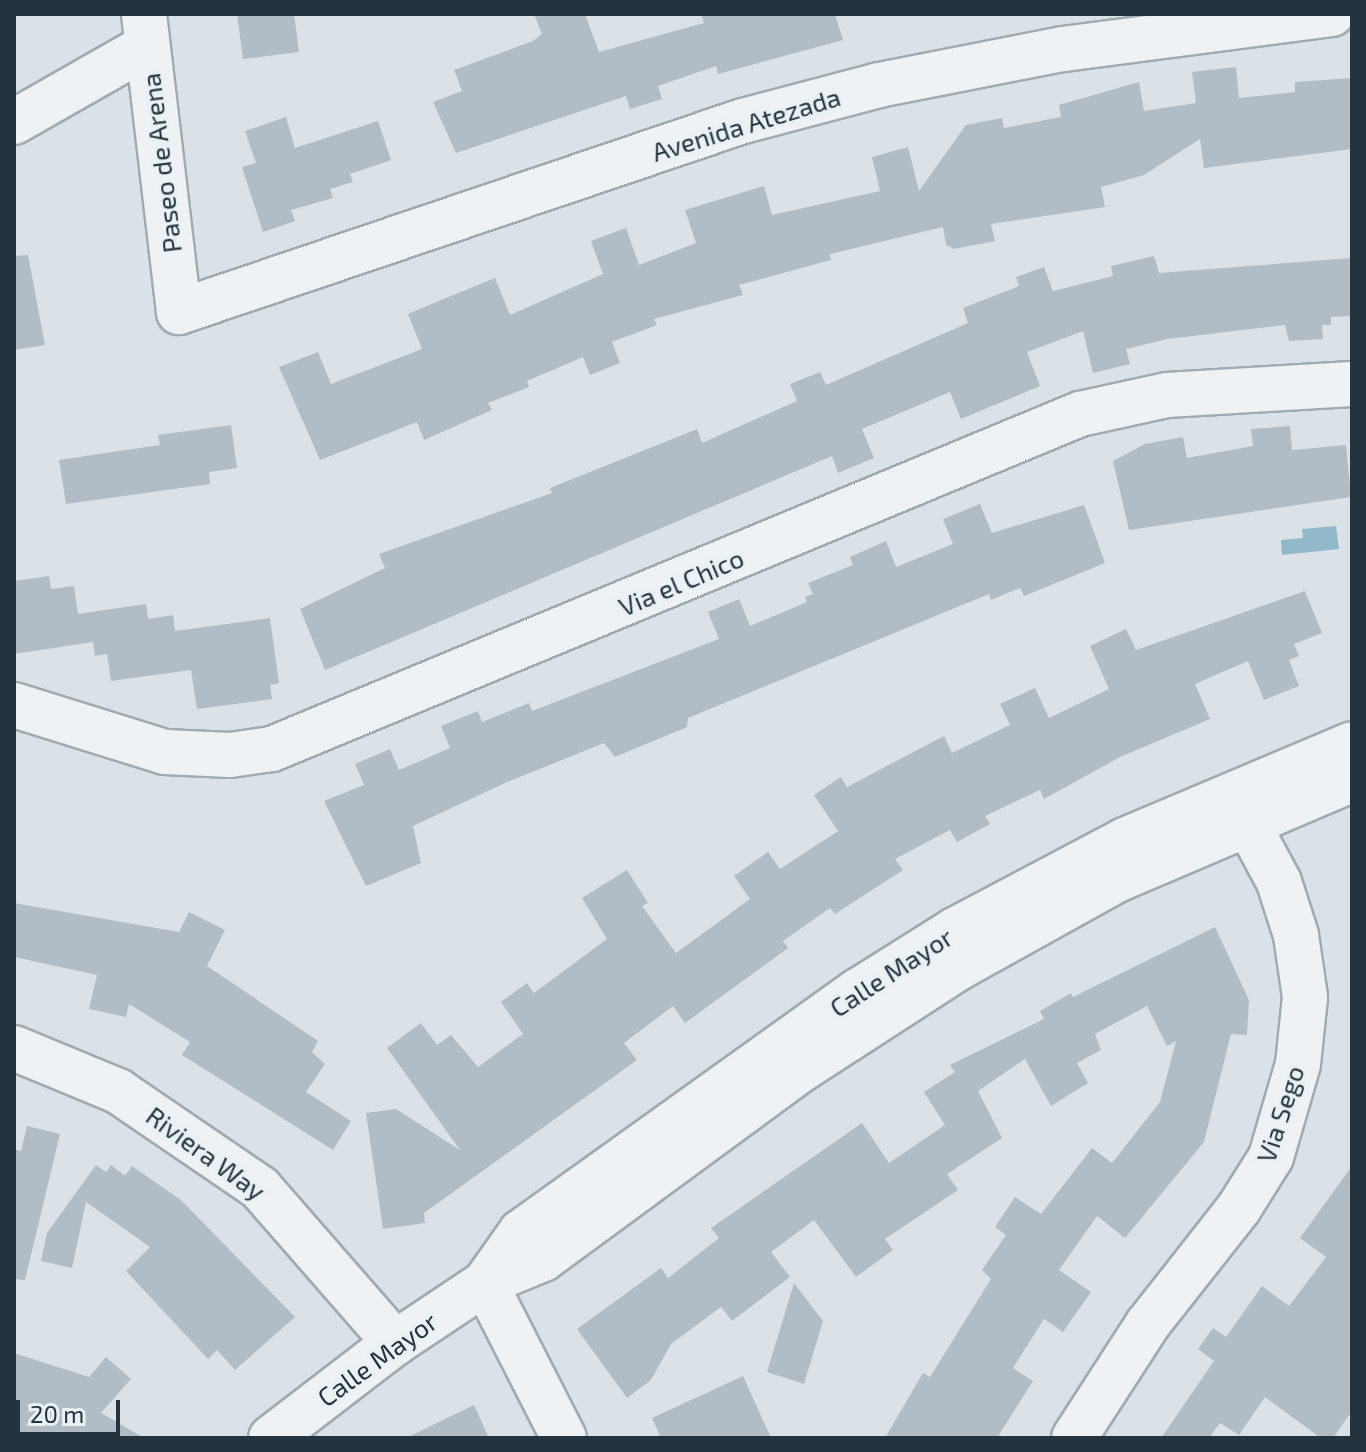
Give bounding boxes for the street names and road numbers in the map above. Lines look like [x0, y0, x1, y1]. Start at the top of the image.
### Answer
street label: Paseo de Arena [134, 71, 188, 255]
street label: Avenida Atezada [648, 80, 844, 168]
street label: Via el Chico [613, 542, 749, 622]
street label: Calle Mayor [824, 921, 958, 1023]
street label: Via Sego [1250, 1062, 1310, 1166]
street label: Riviera Way [140, 1099, 272, 1207]
street label: Calle Mayor [311, 1305, 443, 1413]

